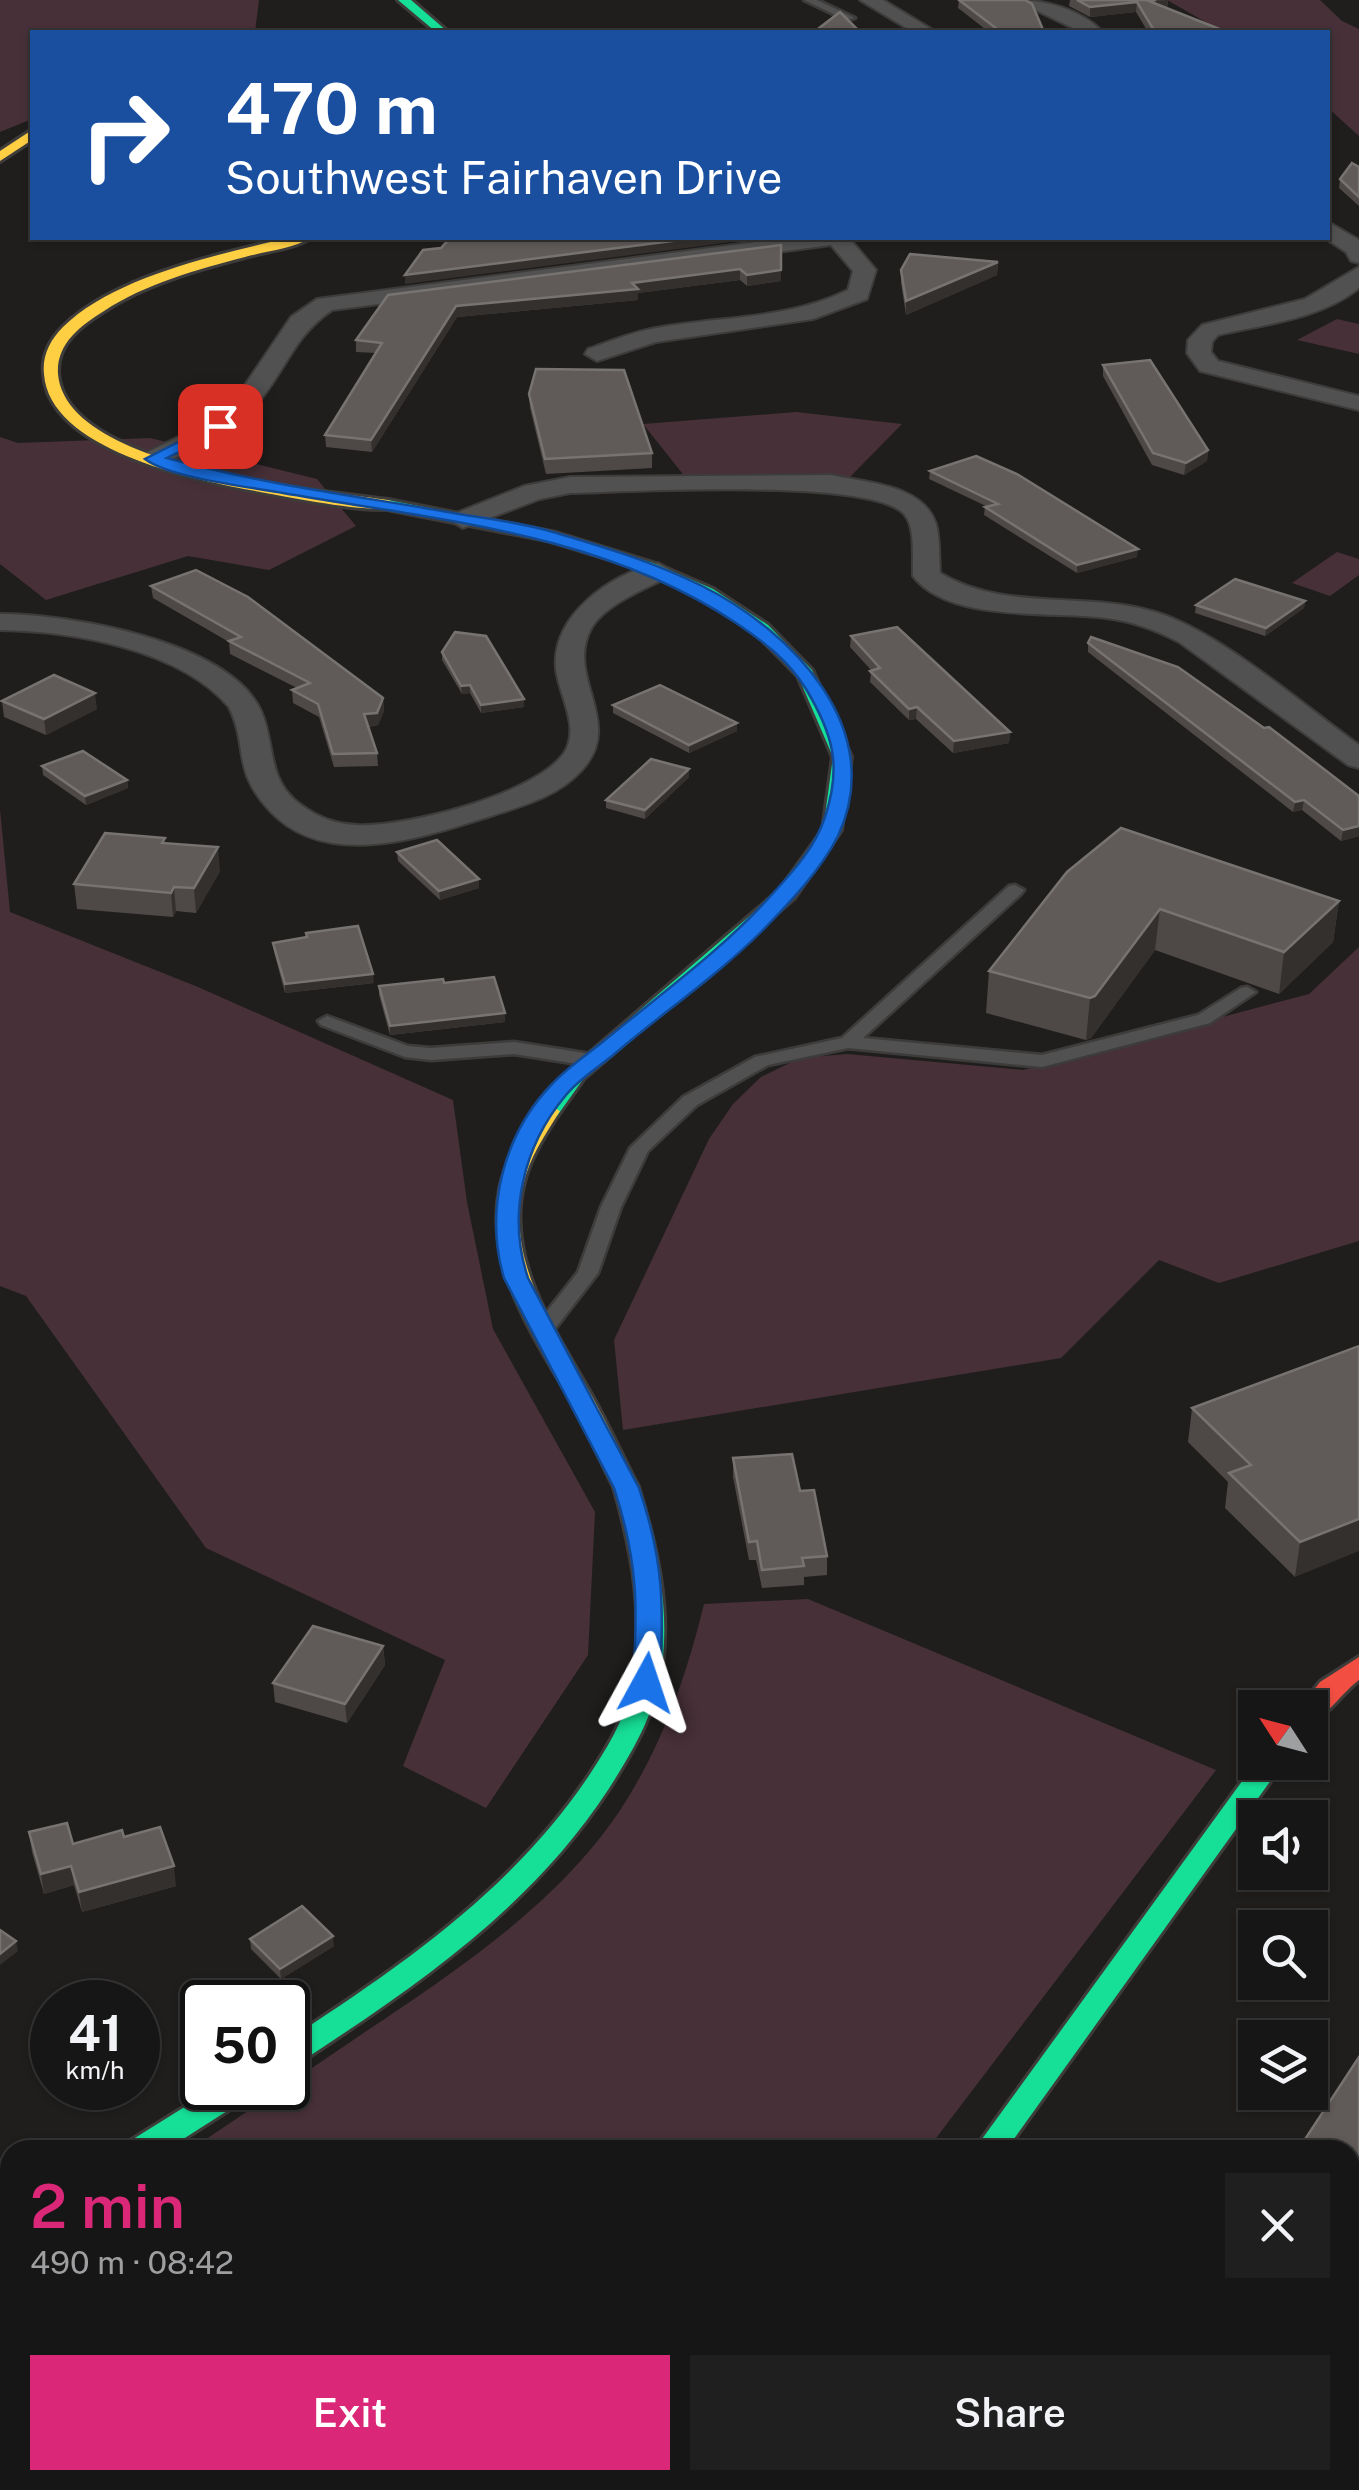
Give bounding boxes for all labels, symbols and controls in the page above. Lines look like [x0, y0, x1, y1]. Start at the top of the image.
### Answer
text: 470 m [225, 67, 438, 150]
icon: right [60, 70, 190, 200]
text: Southwest Fairhaven Drive [225, 151, 783, 204]
pin [178, 384, 263, 469]
icon: arrive [193, 399, 248, 454]
position arrow [594, 1631, 698, 1735]
north arrow [1238, 1690, 1328, 1780]
map controls [1238, 1690, 1328, 2110]
button: sound [1238, 1800, 1328, 1890]
button: search [1238, 1910, 1328, 2000]
speed limit sign: 50 [180, 1980, 310, 2110]
text: 41 [68, 2003, 122, 2062]
button: layers [1238, 2020, 1328, 2110]
text: km/h [66, 2055, 124, 2085]
text: 2 min [30, 2171, 185, 2242]
button: close [1225, 2173, 1330, 2278]
text: 490 m · 08:42 [30, 2244, 234, 2281]
button: Exit [30, 2355, 670, 2470]
button: Share [690, 2355, 1330, 2470]

